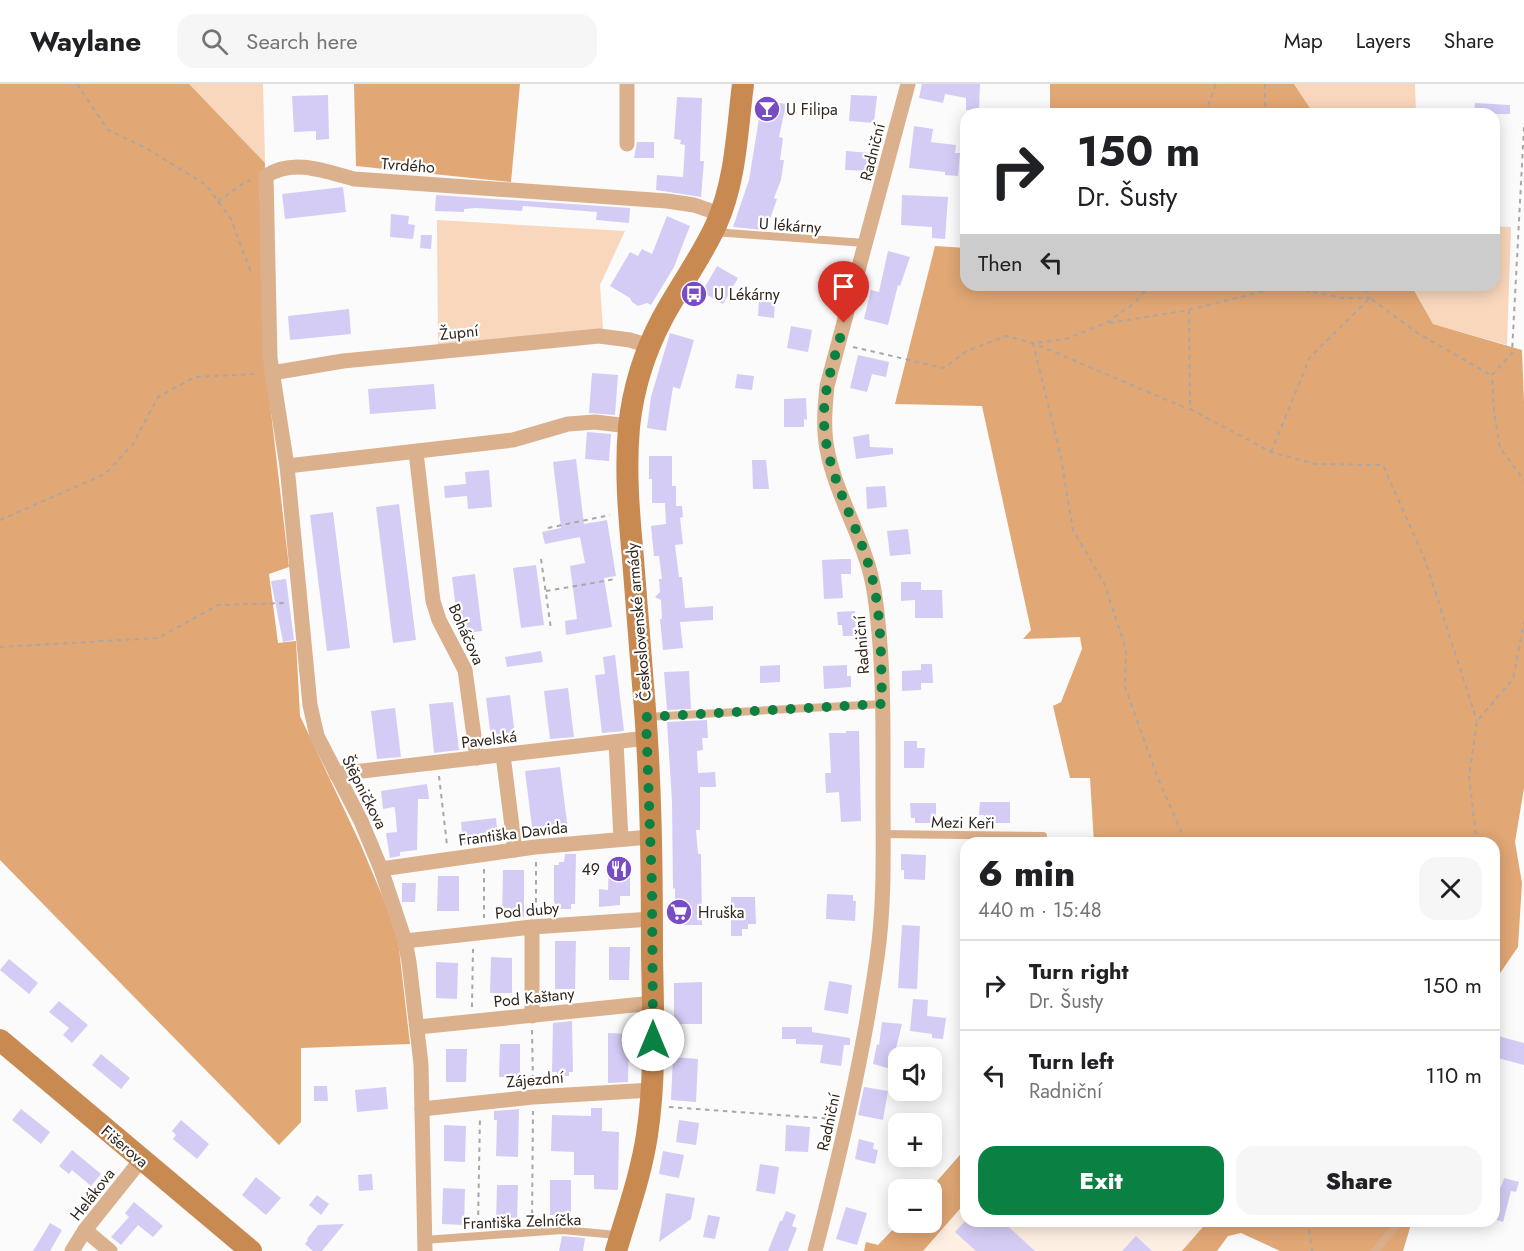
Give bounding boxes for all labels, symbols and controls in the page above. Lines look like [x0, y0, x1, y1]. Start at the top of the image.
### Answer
search box [177, 14, 597, 68]
text: Waylane [30, 21, 141, 62]
icon: search [198, 25, 231, 58]
text: Search here [246, 25, 358, 57]
text: Map [1284, 26, 1323, 56]
text: Layers [1356, 26, 1411, 56]
text: Share [1444, 26, 1494, 56]
bar icon: U Filipa [752, 94, 782, 124]
place label: U Filipa [786, 98, 838, 121]
street label: Radniční [854, 120, 891, 183]
text: 150 m [1077, 121, 1200, 182]
icon: right [978, 132, 1056, 210]
street label: Tvrdého [380, 152, 436, 179]
text: Dr. Šusty [1077, 177, 1177, 216]
street label: U lékárny [758, 212, 823, 239]
icon: left [1035, 246, 1068, 279]
text: Then [978, 247, 1023, 279]
pin [818, 261, 869, 323]
icon: arrive [827, 270, 860, 303]
bus stop icon: U Lékárny [679, 279, 709, 309]
place label: U Lékárny [714, 283, 781, 306]
street label: Župní [439, 319, 480, 346]
street label: Československé armády [620, 541, 657, 702]
street label: Boháčova [443, 600, 490, 668]
street label: Radniční [848, 614, 875, 675]
street label: Pavelská [460, 725, 518, 754]
street label: Štěpničkova [336, 751, 393, 833]
street label: Mezi Keři [931, 810, 995, 835]
street label: Františka Davida [457, 815, 569, 852]
text: 6 min [978, 847, 1075, 899]
restaurant icon: 49 [604, 854, 634, 884]
button: close [1419, 857, 1482, 920]
place label: 49 [581, 858, 600, 881]
street label: Pod duby [494, 896, 561, 925]
text: 440 m · 15:48 [978, 896, 1102, 925]
supermarket icon: Hruška [664, 897, 694, 927]
place label: Hruška [698, 901, 745, 924]
text: Turn right [1029, 955, 1129, 987]
icon: right [978, 969, 1011, 1002]
text: 150 m [1423, 969, 1482, 1001]
street label: Pod Kaštany [493, 982, 576, 1013]
text: Dr. Šusty [1029, 987, 1103, 1016]
position arrow [621, 1008, 685, 1072]
text: Turn left [1029, 1045, 1114, 1077]
map controls [888, 1047, 942, 1233]
button: sound [888, 1047, 942, 1101]
icon: left [978, 1059, 1011, 1092]
text: 110 m [1425, 1059, 1482, 1091]
street label: Zájezdní [505, 1065, 566, 1093]
text: Radniční [1029, 1077, 1102, 1106]
street label: Radniční [811, 1090, 846, 1153]
button: + [888, 1113, 942, 1167]
street label: Fišerova [96, 1120, 153, 1173]
button: Exit [978, 1146, 1224, 1215]
button: Share [1236, 1146, 1482, 1215]
street label: Helákova [65, 1163, 120, 1225]
button: − [888, 1179, 942, 1233]
street label: Františka Zelníčka [462, 1208, 582, 1235]

